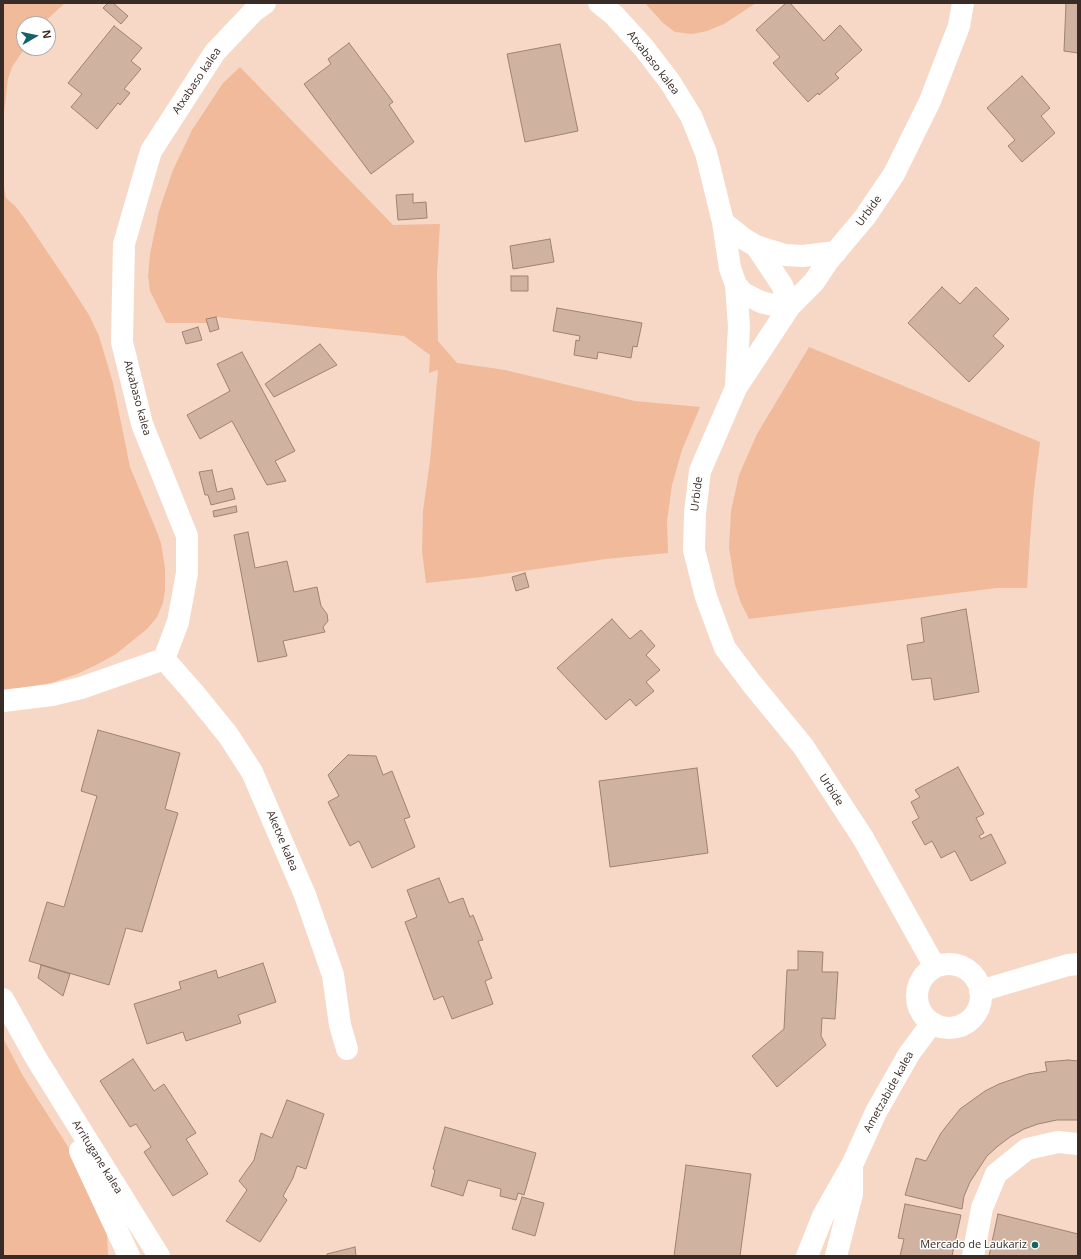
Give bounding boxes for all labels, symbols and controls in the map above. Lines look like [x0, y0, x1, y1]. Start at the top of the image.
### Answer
north arrow [16, 16, 56, 56]
street label: Atxabaso kalea [624, 28, 682, 98]
text: N [39, 29, 55, 40]
street label: Atxabaso kalea [170, 45, 224, 117]
street label: Urbide [853, 193, 885, 229]
street label: Atxabaso kalea [121, 359, 153, 437]
street label: Urbide [688, 476, 706, 512]
street label: Urbide [816, 772, 846, 808]
street label: Aketxe kalea [263, 809, 301, 873]
street label: Ametzabide kalea [861, 1049, 917, 1135]
street label: Arritugane kalea [69, 1118, 125, 1196]
place label: Mercado de Laukariz [920, 1238, 1027, 1252]
marker: Mercado de Laukariz [1030, 1240, 1040, 1250]

